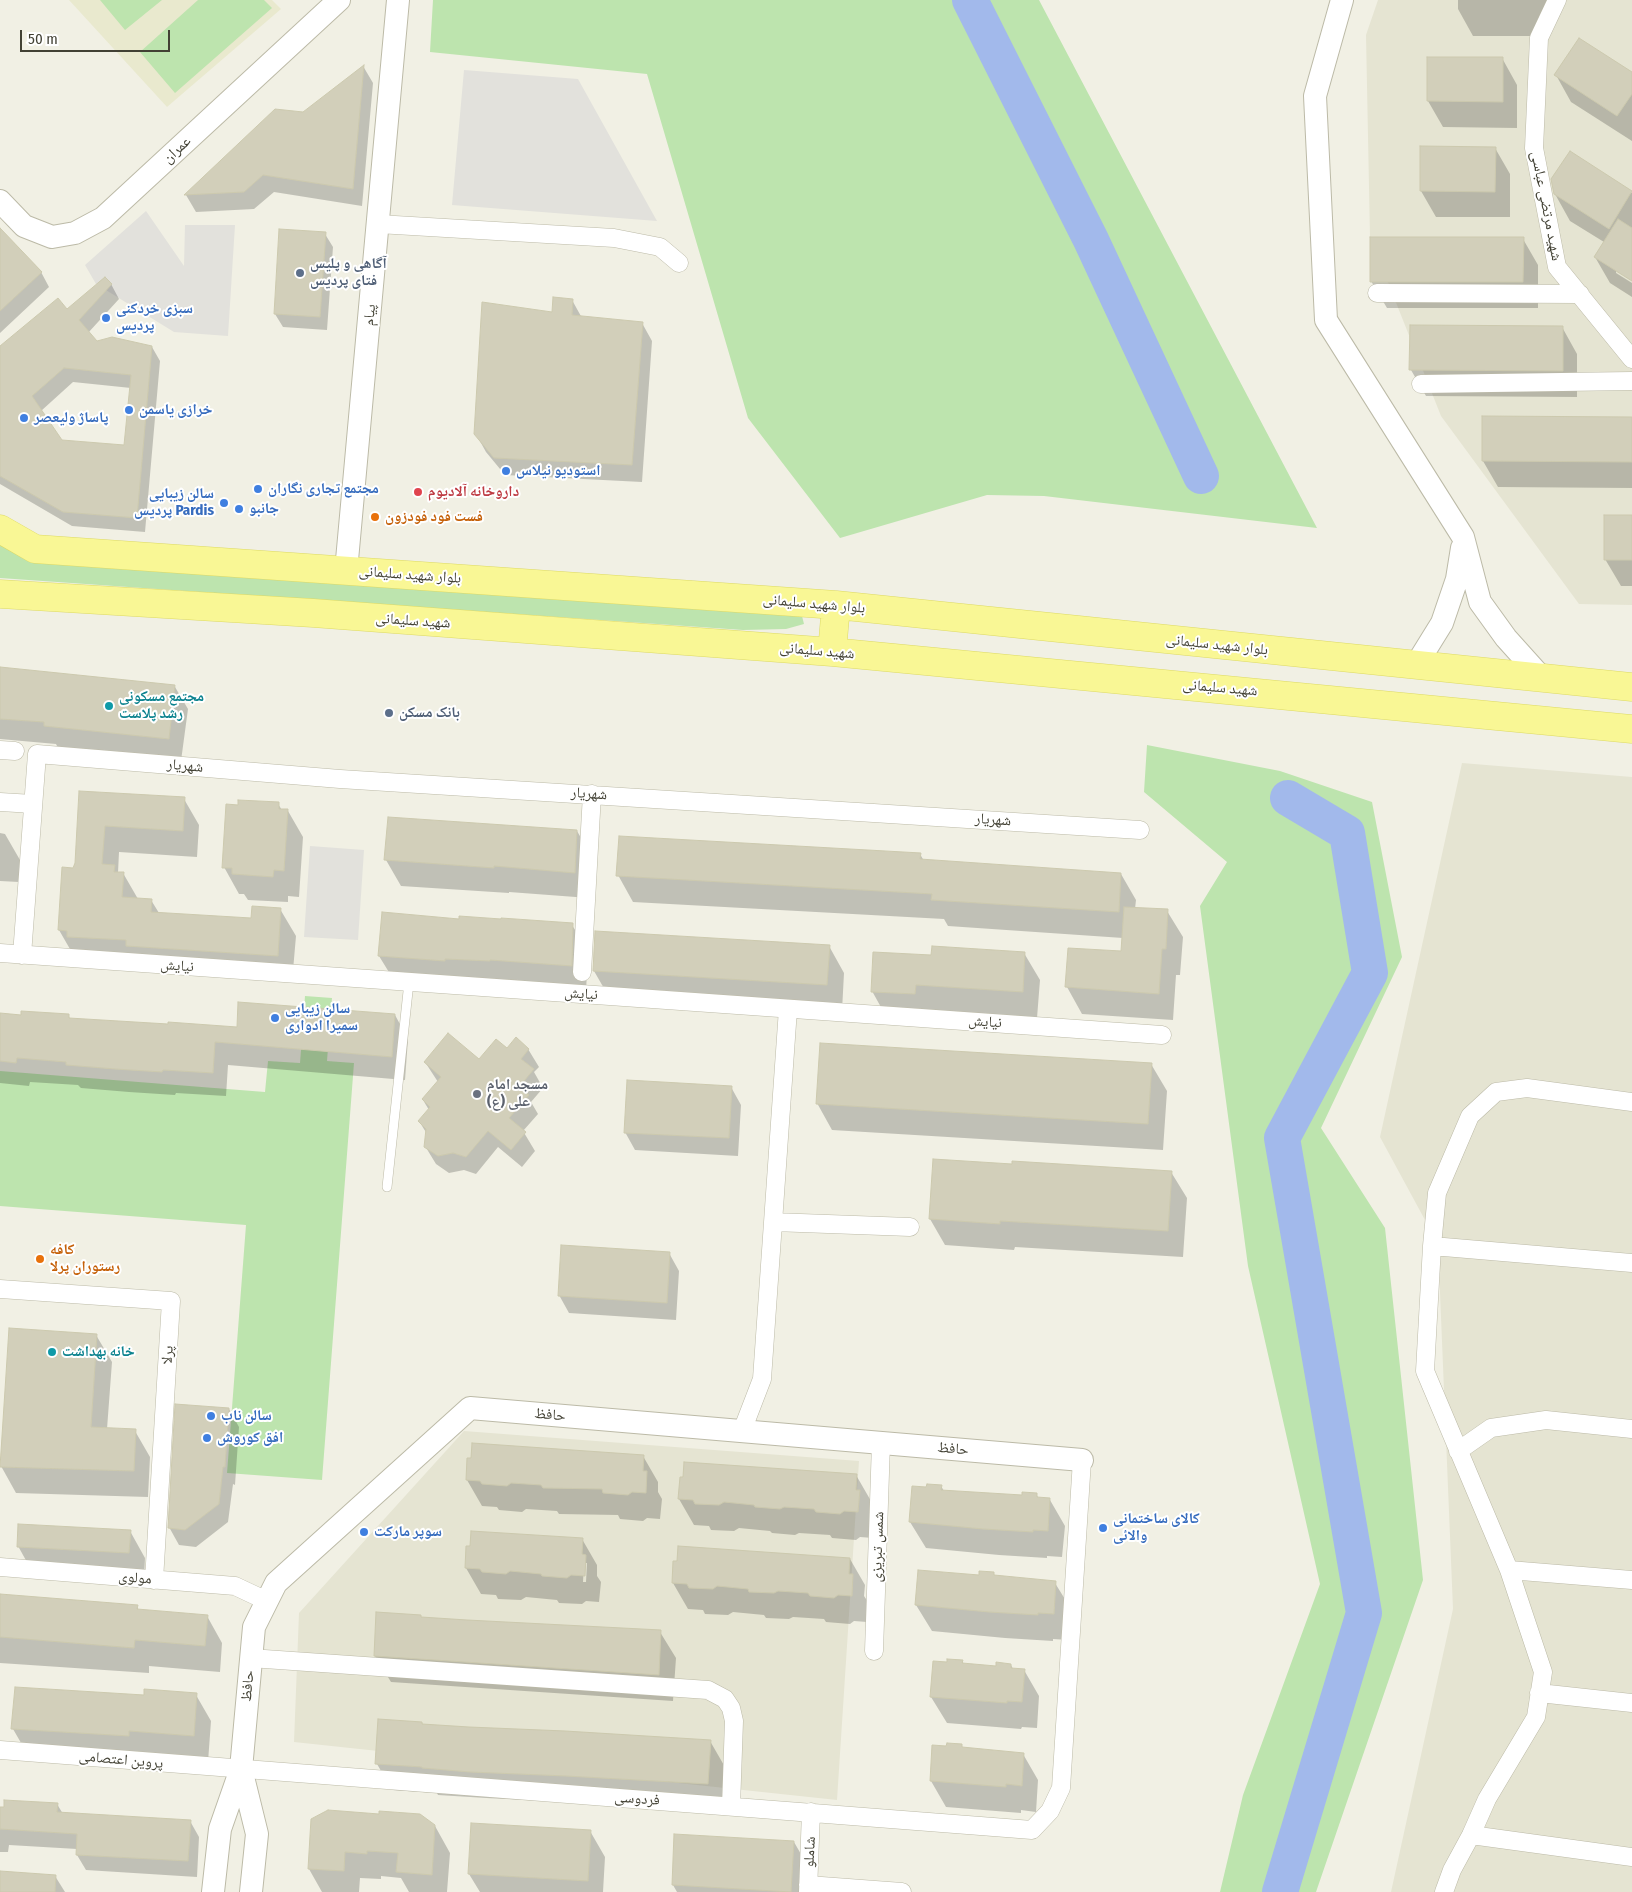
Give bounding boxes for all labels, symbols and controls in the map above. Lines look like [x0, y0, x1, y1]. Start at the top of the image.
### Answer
scale bar [22, 20, 172, 52]
text: 50 m [28, 30, 58, 48]
street label: عمران [159, 132, 195, 168]
street label: شهید مرتضی عباسی [1527, 150, 1565, 262]
place label: آگاهی و پلیس فتای پردیس [310, 255, 387, 290]
marker: آگاهی و پلیس فتای پردیس [294, 267, 306, 279]
place label: سبزی خردکنی پردیس [116, 300, 193, 335]
street label: پیام [360, 303, 380, 327]
marker: سبزی خردکنی پردیس [100, 312, 112, 324]
place label: خرازی یاسمن [139, 401, 212, 419]
marker: خرازی یاسمن [123, 404, 135, 416]
place label: پاساژ ولیعصر [34, 409, 109, 427]
marker: پاساژ ولیعصر [18, 412, 30, 424]
place label: استودیو نیلاس [516, 462, 600, 480]
marker: استودیو نیلاس [500, 465, 512, 477]
place label: مجتمع تجاری نگاران [268, 480, 379, 498]
marker: مجتمع تجاری نگاران [252, 483, 264, 495]
place label: داروخانه آلادیوم [428, 483, 519, 501]
place label: سالن زیبایی پردیس Pardis [134, 485, 214, 520]
marker: داروخانه آلادیوم [412, 486, 424, 498]
marker: سالن زیبایی پردیس Pardis [218, 497, 230, 509]
place label: جانبو [249, 500, 279, 518]
marker: جانبو [233, 503, 245, 515]
place label: فست فود فودزون [385, 508, 483, 526]
marker: فست فود فودزون [369, 511, 381, 523]
street label: بلوار شهید سلیمانی [358, 562, 462, 588]
street label: بلوار شهید سلیمانی [762, 591, 866, 617]
street label: شهید سلیمانی [375, 609, 451, 633]
street label: بلوار شهید سلیمانی [1165, 631, 1269, 659]
street label: شهید سلیمانی [779, 639, 855, 663]
street label: شهید سلیمانی [1182, 676, 1258, 700]
place label: مجتمع مسکونی رشد پلاست [119, 688, 204, 723]
marker: مجتمع مسکونی رشد پلاست [103, 700, 115, 712]
place label: بانک مسکن [399, 704, 460, 722]
marker: بانک مسکن [383, 707, 395, 719]
street label: شهریار [166, 755, 204, 777]
street label: شهریار [570, 784, 608, 804]
street label: شهریار [974, 810, 1012, 830]
street label: نیایش [160, 956, 194, 976]
street label: نیایش [564, 984, 598, 1004]
place label: سالن زیبایی سمیرا ادواری [285, 1000, 358, 1035]
marker: سالن زیبایی سمیرا ادواری [269, 1012, 281, 1024]
street label: نیایش [968, 1012, 1002, 1032]
place label: مسجد امام علی (ع) [487, 1076, 548, 1111]
marker: مسجد امام علی (ع) [471, 1088, 483, 1100]
place label: کافه رستوران پرلا [50, 1241, 120, 1276]
marker: کافه رستوران پرلا [34, 1253, 46, 1265]
place label: خانه بهداشت [62, 1343, 135, 1361]
street label: پرلا [158, 1345, 178, 1365]
marker: خانه بهداشت [46, 1346, 58, 1358]
street label: حافظ [534, 1405, 566, 1425]
place label: سالن ناب [221, 1407, 272, 1425]
marker: سالن ناب [205, 1410, 217, 1422]
place label: افق کوروش [217, 1429, 283, 1447]
marker: افق کوروش [201, 1432, 213, 1444]
street label: حافظ [937, 1439, 969, 1459]
place label: کالای ساختمانی والائی [1113, 1510, 1200, 1545]
street label: شمس تبریزی [868, 1511, 888, 1583]
marker: کالای ساختمانی والائی [1097, 1522, 1109, 1534]
place label: سوپر مارکت [374, 1523, 442, 1541]
marker: سوپر مارکت [358, 1526, 370, 1538]
street label: مولوی [118, 1568, 152, 1588]
street label: حافظ [238, 1670, 258, 1702]
street label: پروین اعتصامی [78, 1747, 164, 1773]
street label: فردوسی [614, 1788, 660, 1810]
street label: شاملو [800, 1836, 820, 1868]

